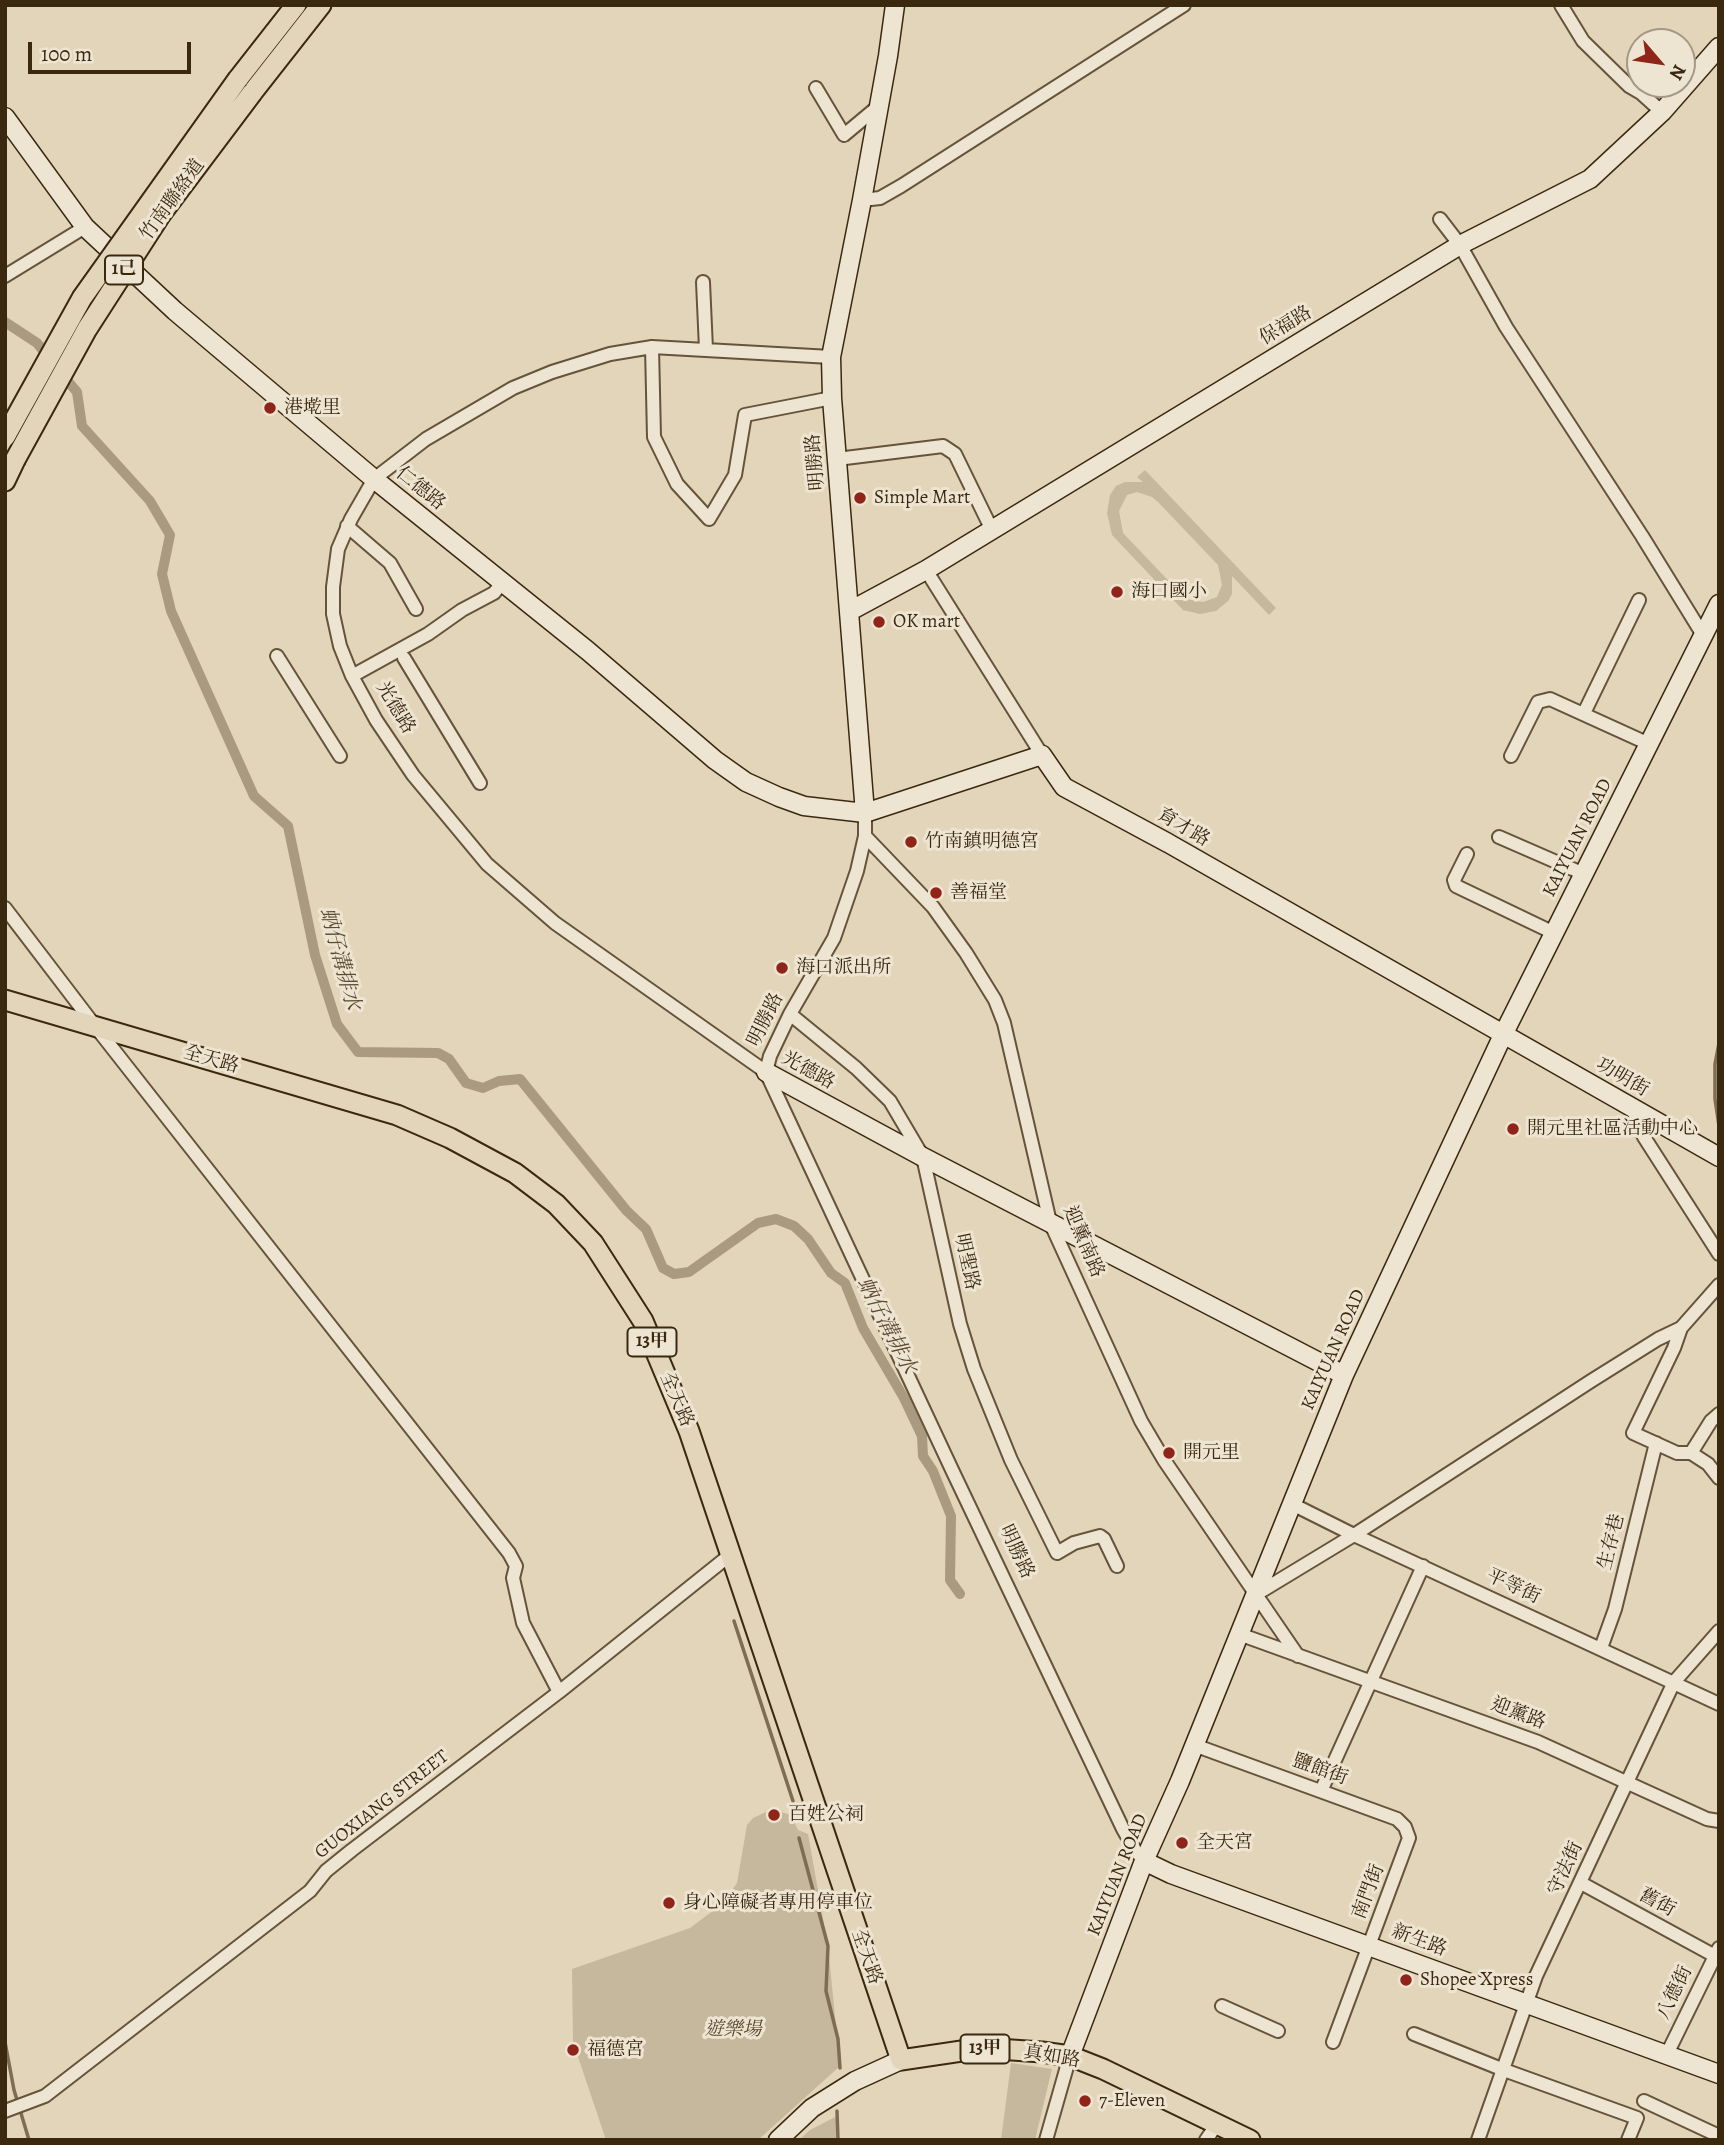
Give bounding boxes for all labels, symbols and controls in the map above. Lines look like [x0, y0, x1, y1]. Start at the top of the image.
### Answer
scale bar [32, 28, 194, 72]
north arrow [1626, 28, 1696, 98]
text: 100 m [41, 40, 92, 68]
text: N [1663, 60, 1692, 85]
street label: 竹南聯絡道 [136, 155, 210, 245]
road number: 1己 [105, 256, 143, 284]
street label: 保福路 [1256, 302, 1316, 350]
place label: 港墘里 [284, 397, 341, 419]
marker: 港墘里 [262, 400, 278, 416]
street label: 明勝路 [802, 433, 830, 491]
street label: 仁德路 [391, 462, 449, 516]
place label: Simple Mart [874, 487, 970, 509]
marker: Simple Mart [852, 490, 868, 506]
place label: 海口國小 [1131, 581, 1207, 603]
marker: 海口國小 [1109, 584, 1125, 600]
place label: OK mart [893, 611, 960, 633]
marker: OK mart [871, 614, 887, 630]
street label: 光德路 [371, 678, 419, 738]
street label: KAIYUAN ROAD [1538, 775, 1618, 901]
street label: 育才路 [1153, 804, 1213, 852]
place label: 竹南鎮明德宮 [925, 831, 1039, 853]
marker: 竹南鎮明德宮 [903, 834, 919, 850]
place label: 善福堂 [950, 882, 1007, 904]
marker: 善福堂 [928, 885, 944, 901]
water label: 蚋仔溝排水 [313, 905, 365, 1013]
place label: 海口派出所 [796, 957, 891, 979]
marker: 海口派出所 [774, 960, 790, 976]
street label: 明勝路 [743, 989, 789, 1051]
street label: 全天路 [180, 1041, 242, 1079]
street label: 光德路 [778, 1047, 838, 1095]
street label: 功明街 [1592, 1054, 1652, 1102]
place label: 開元里社區活動中心 [1527, 1118, 1698, 1140]
marker: 開元里社區活動中心 [1505, 1121, 1521, 1137]
street label: 迎薰南路 [1058, 1203, 1108, 1281]
street label: 明聖路 [949, 1232, 983, 1292]
water label: 蚋仔溝排水 [851, 1274, 921, 1378]
street label: KAIYUAN ROAD [1297, 1286, 1371, 1414]
road number: 13甲 [628, 1328, 676, 1357]
street label: 全天路 [654, 1369, 698, 1431]
place label: 開元里 [1183, 1442, 1240, 1464]
marker: 開元里 [1161, 1445, 1177, 1461]
street label: 生存巷 [1594, 1512, 1630, 1572]
street label: 明勝路 [994, 1521, 1038, 1583]
street label: 平等街 [1482, 1565, 1544, 1609]
street label: 迎薰路 [1487, 1693, 1549, 1735]
street label: GUOXIANG STREET [311, 1746, 453, 1864]
street label: 鹽館街 [1289, 1750, 1351, 1790]
place label: 百姓公祠 [788, 1804, 864, 1826]
marker: 百姓公祠 [766, 1807, 782, 1823]
street label: KAIYUAN ROAD [1083, 1811, 1153, 1939]
place label: 全天宮 [1196, 1832, 1253, 1854]
marker: 全天宮 [1174, 1835, 1190, 1851]
street label: 守法街 [1544, 1838, 1588, 1900]
street label: 南門街 [1348, 1861, 1390, 1923]
street label: 舊街 [1635, 1884, 1679, 1922]
place label: 身心障礙者專用停車位 [683, 1892, 873, 1914]
marker: 身心障礙者專用停車位 [661, 1895, 677, 1911]
street label: 新生路 [1388, 1920, 1450, 1962]
street label: 全天路 [846, 1926, 886, 1988]
street label: 八德街 [1652, 1962, 1698, 2024]
place label: Shopee Xpress [1420, 1969, 1533, 1991]
marker: Shopee Xpress [1398, 1972, 1414, 1988]
park label: 遊樂場 [705, 2019, 761, 2041]
road number: 13甲 [960, 2035, 1010, 2064]
place label: 福德宮 [587, 2039, 644, 2061]
street label: 真如路 [1022, 2041, 1082, 2073]
marker: 福德宮 [565, 2042, 581, 2058]
place label: 7-Eleven [1099, 2090, 1165, 2112]
marker: 7-Eleven [1077, 2093, 1093, 2109]

